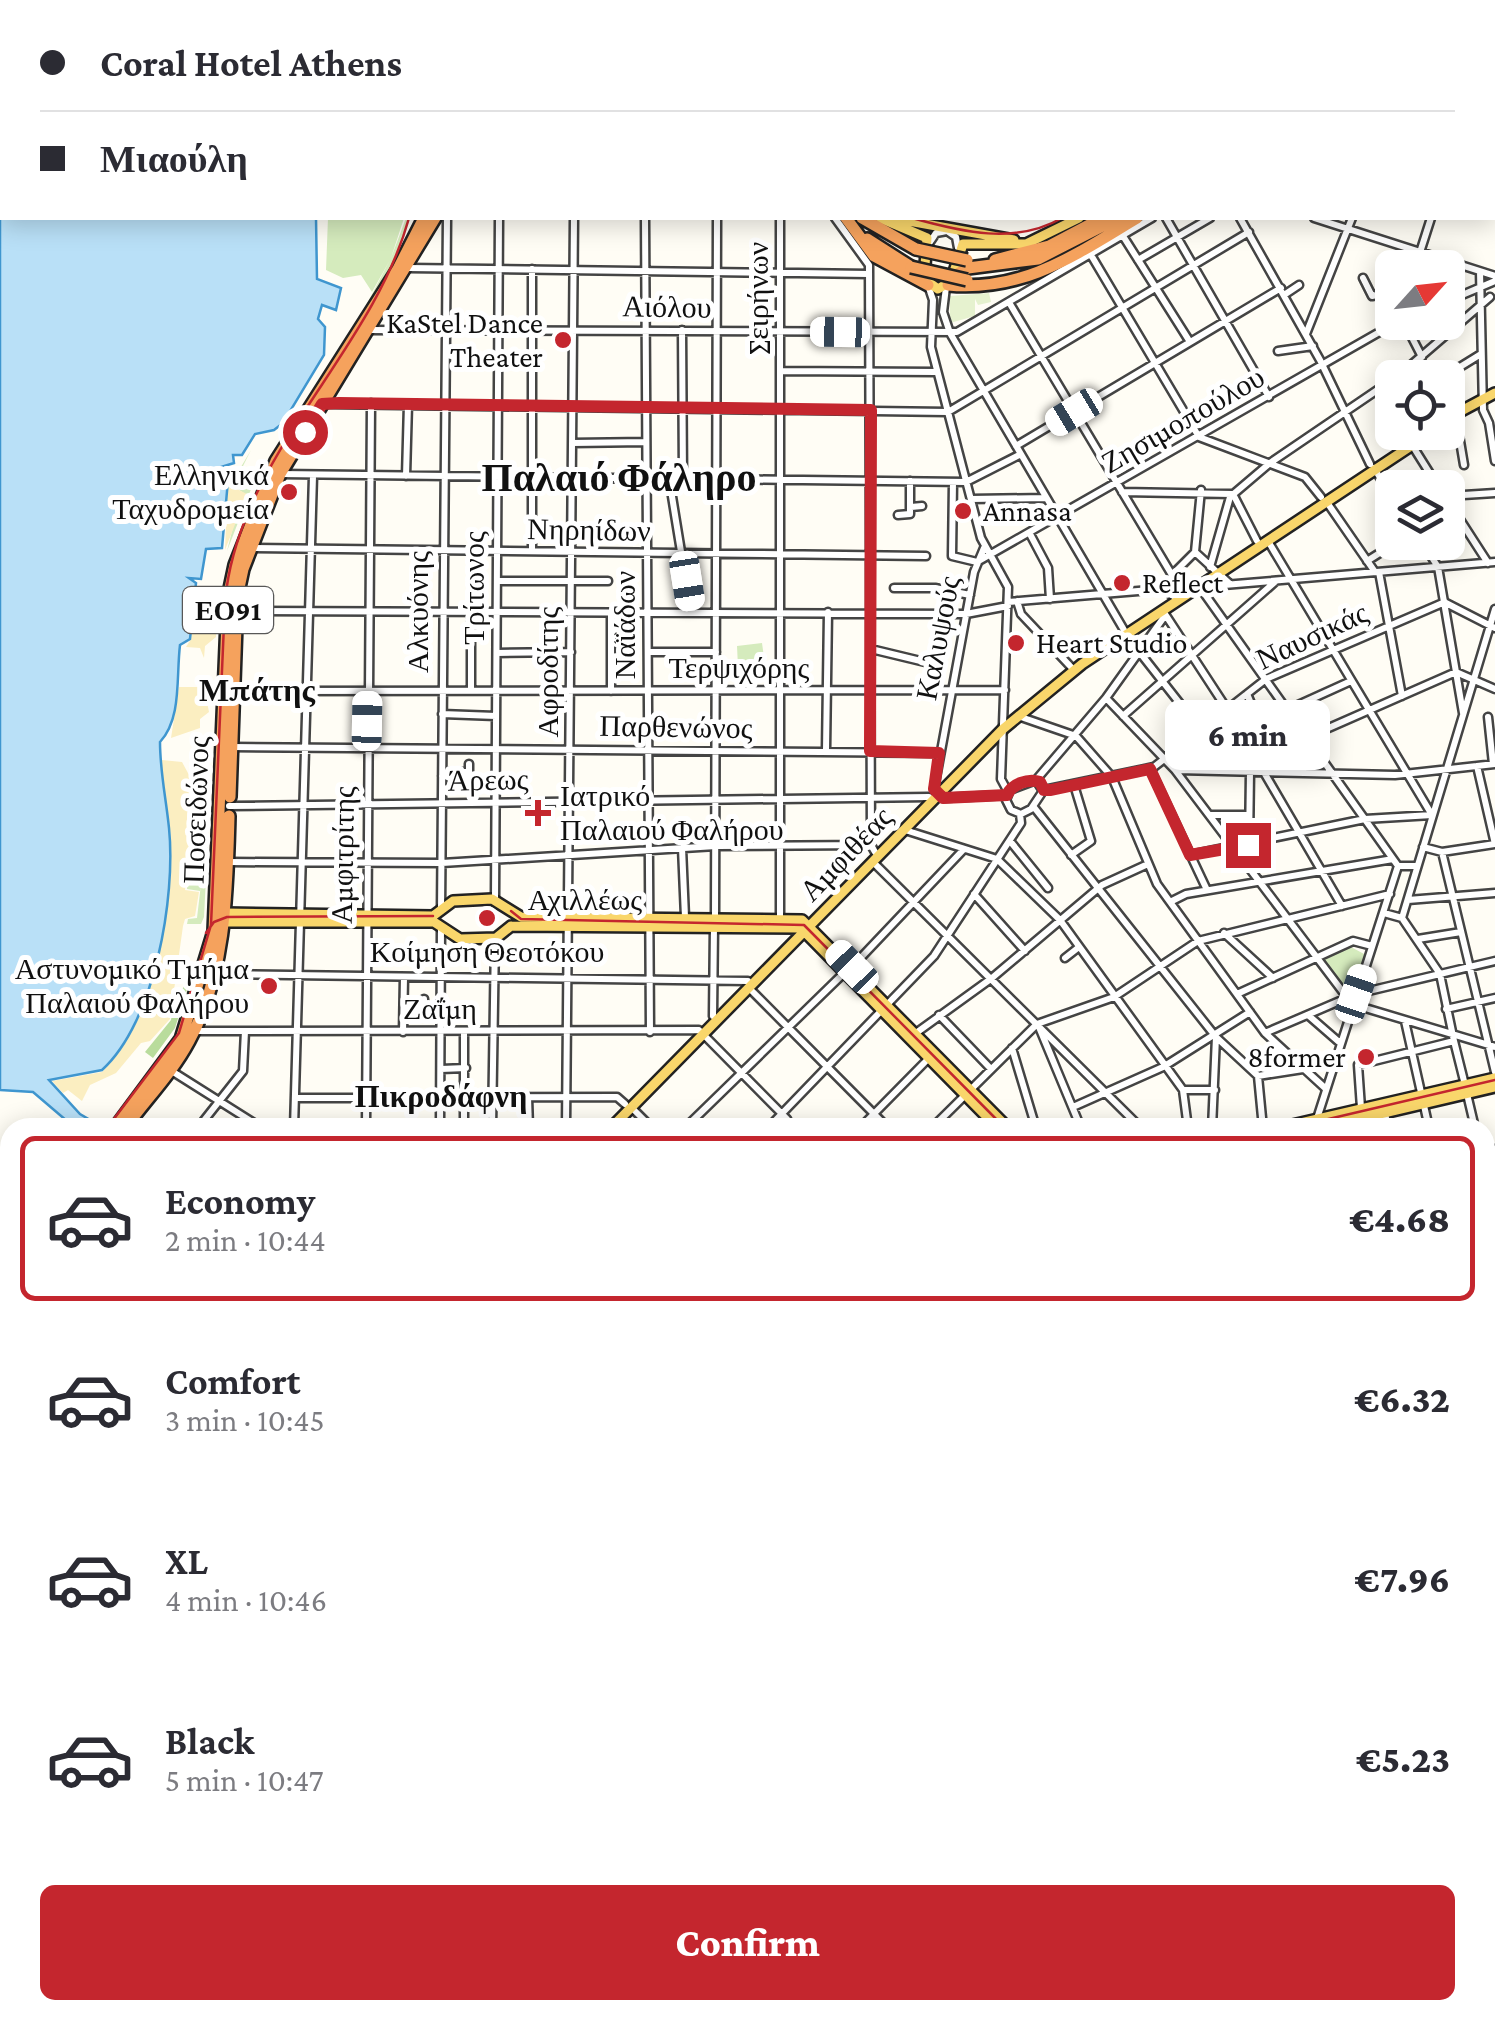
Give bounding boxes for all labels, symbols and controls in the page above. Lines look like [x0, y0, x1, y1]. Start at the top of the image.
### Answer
text: Coral Hotel Athens [100, 42, 402, 84]
text: Μιαούλη [100, 138, 248, 180]
street label: Σειρήνων [741, 242, 774, 354]
north arrow [1375, 250, 1465, 340]
map controls [1375, 250, 1465, 560]
street label: Αιόλου [622, 289, 712, 324]
place label: KaStel Dance Theater [386, 306, 543, 373]
car [810, 316, 870, 348]
marker: KaStel Dance Theater [552, 329, 574, 351]
street label: Ζησιμοπούλου [1096, 360, 1270, 480]
button: locate [1375, 360, 1465, 450]
car [1041, 384, 1107, 440]
route start [283, 410, 328, 455]
district label: Παλαιό Φάληρο [482, 455, 756, 500]
place label: Ελληνικά Ταχυδρομεία [112, 458, 269, 526]
button: layers [1375, 470, 1465, 560]
marker: Ελληνικά Ταχυδρομεία [278, 481, 300, 503]
place label: Annasa [983, 494, 1072, 527]
marker: Annasa [952, 500, 974, 522]
street label: Νηρηίδων [527, 512, 651, 547]
street label: Τρίτωνος [457, 531, 490, 645]
car [667, 549, 707, 613]
street label: Αλκυόνης [401, 551, 434, 673]
place label: Reflect [1142, 566, 1224, 599]
street label: Ναϊάδων [608, 571, 641, 679]
marker: Reflect [1111, 572, 1133, 594]
street label: Καλυψούς [909, 573, 966, 703]
road number: ΕΟ91 [183, 587, 273, 633]
street label: Ναυσικάς [1251, 595, 1373, 676]
street label: Αφροδίτης [531, 606, 564, 737]
place label: Heart Studio [1036, 626, 1187, 659]
marker: Heart Studio [1005, 632, 1027, 654]
street label: Τερψιχόρης [669, 651, 810, 684]
district label: Μπάτης [199, 672, 316, 708]
car [351, 691, 383, 751]
callout: 6 min [1166, 700, 1330, 770]
street label: Παρθενώνος [599, 709, 753, 744]
text: 6 min [1207, 717, 1288, 753]
street label: Ποσειδώνος [176, 735, 215, 884]
street label: Άρεως [447, 762, 529, 797]
place label: Ιατρικό Παλαιού Φαλήρου [560, 779, 784, 846]
street label: Αμφιτρίτης [325, 786, 361, 924]
marker: Ιατρικό Παλαιού Φαλήρου [525, 800, 551, 826]
street label: Αμφιθέας [793, 800, 899, 908]
route end [1226, 823, 1271, 868]
street label: Αχιλλέως [528, 883, 642, 916]
marker: Κοίμηση Θεοτόκου [476, 907, 498, 929]
place label: Κοίμηση Θεοτόκου [370, 935, 604, 969]
car [820, 935, 884, 999]
place label: Αστυνομικό Τμήμα Παλαιού Φαλήρου [15, 952, 249, 1019]
car [1332, 961, 1380, 1027]
marker: Αστυνομικό Τμήμα Παλαιού Φαλήρου [258, 975, 280, 997]
street label: Ζαΐμη [403, 992, 477, 1026]
place label: 8former [1248, 1040, 1346, 1073]
marker: 8former [1355, 1046, 1377, 1068]
district label: Πικροδάφνη [355, 1078, 527, 1114]
icon: car [45, 1174, 135, 1264]
text: Economy [165, 1180, 315, 1222]
text: €4.68 [1349, 1198, 1450, 1240]
text: 2 min · 10:44 [165, 1222, 326, 1258]
icon: car [45, 1354, 135, 1444]
text: Comfort [165, 1360, 301, 1402]
text: €6.32 [1354, 1378, 1450, 1420]
text: 3 min · 10:45 [165, 1402, 324, 1438]
icon: car [45, 1534, 135, 1624]
text: XL [165, 1540, 208, 1582]
text: €7.96 [1354, 1558, 1450, 1600]
text: 4 min · 10:46 [165, 1582, 327, 1618]
icon: car [45, 1714, 135, 1804]
text: Black [165, 1720, 254, 1762]
text: €5.23 [1356, 1738, 1450, 1780]
text: 5 min · 10:47 [165, 1762, 323, 1798]
button: Confirm [40, 1885, 1455, 2000]

